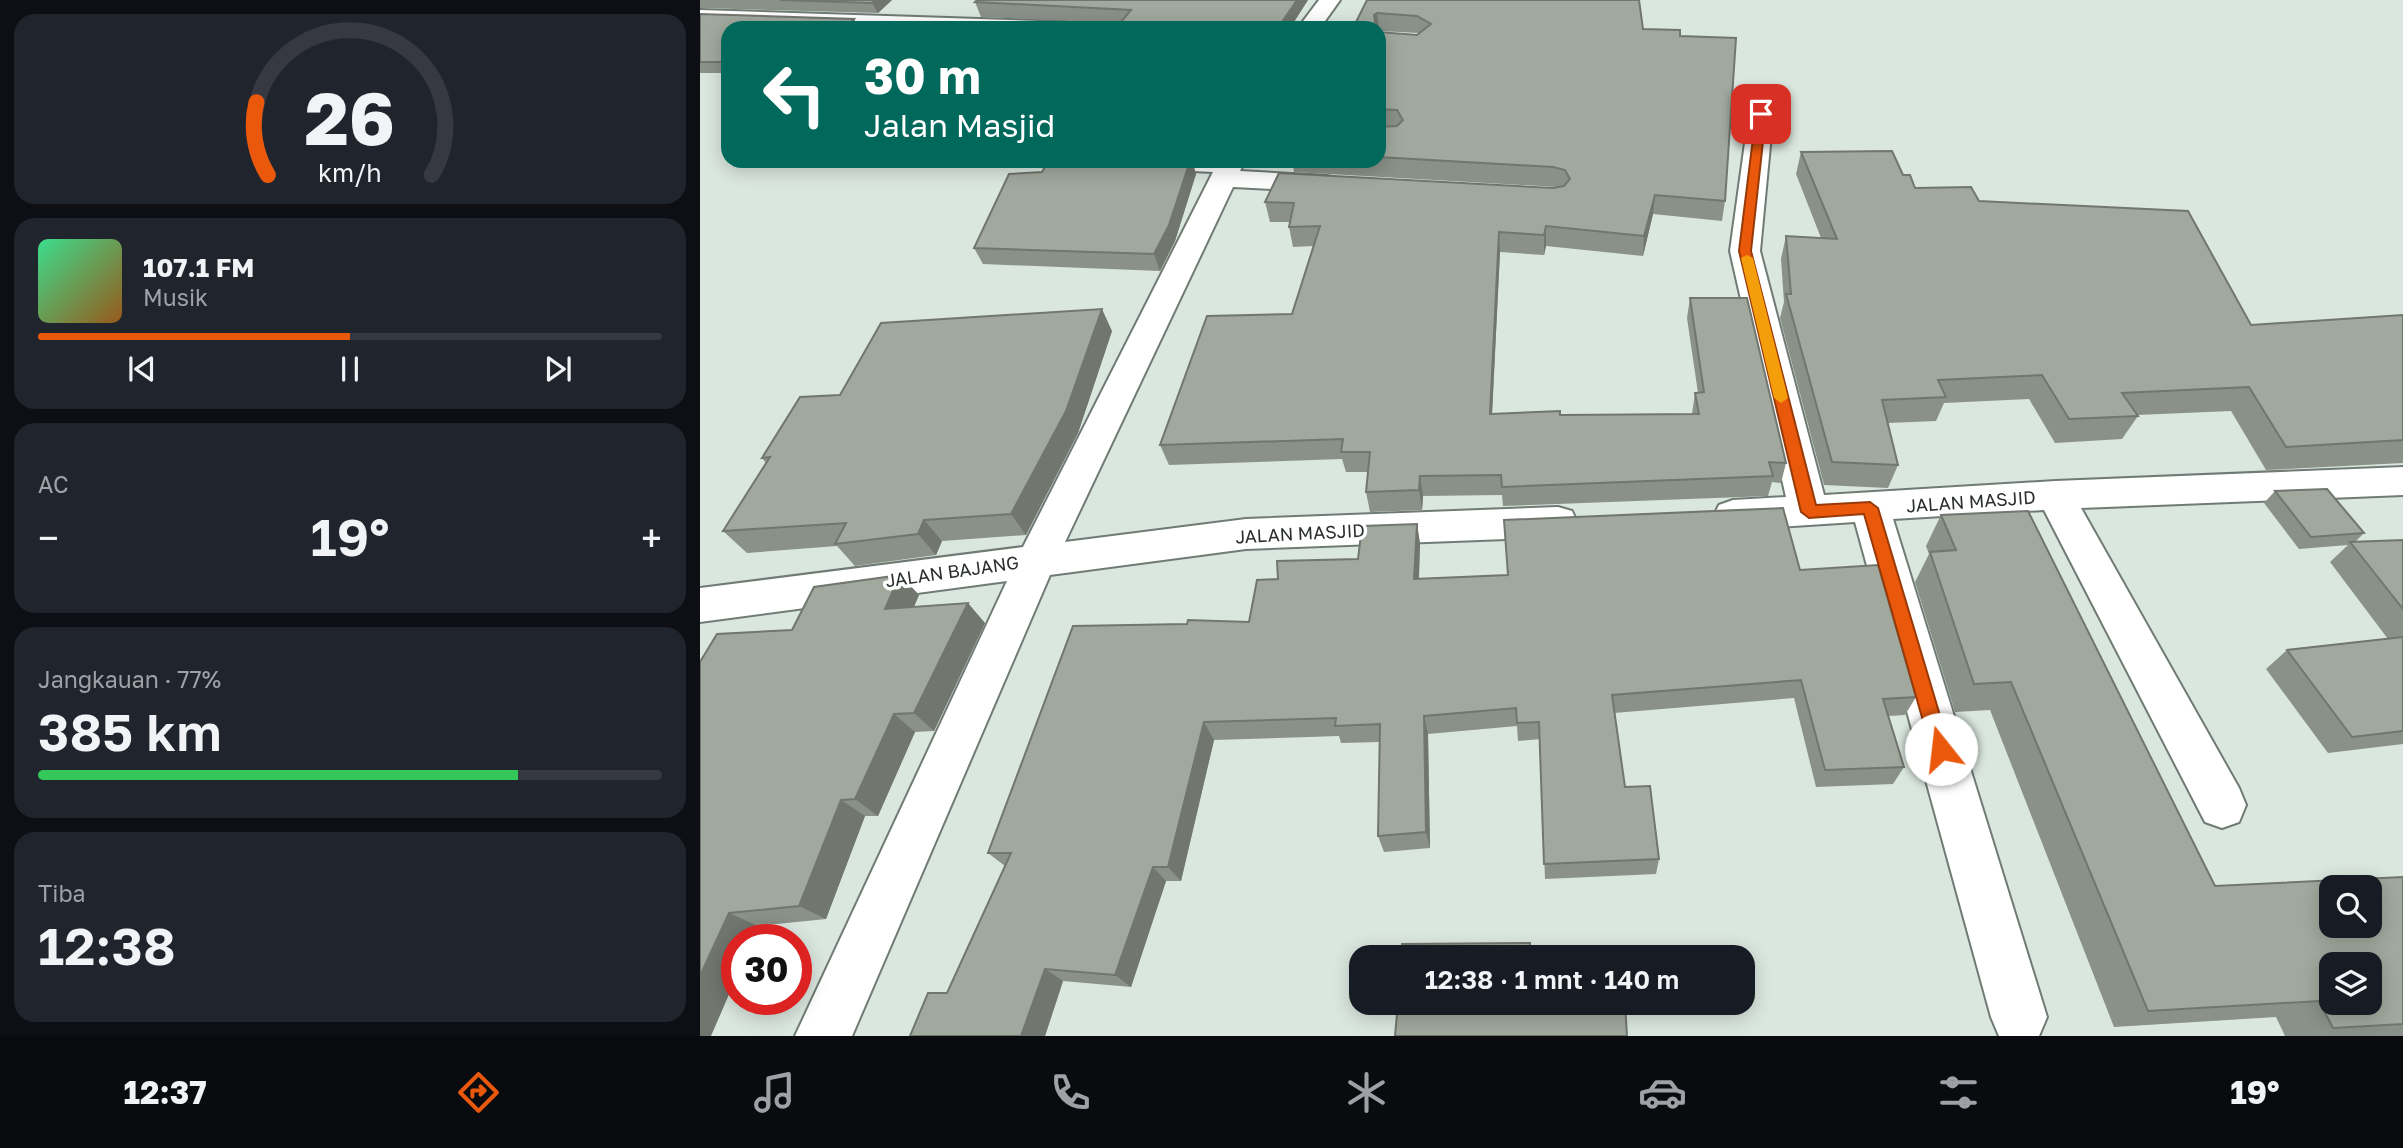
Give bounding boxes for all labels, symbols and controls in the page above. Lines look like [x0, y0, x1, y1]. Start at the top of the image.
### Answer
text: 30 m [864, 46, 981, 105]
icon: left [749, 49, 840, 140]
text: 26 [305, 75, 395, 162]
pin [1731, 84, 1791, 144]
icon: arrive [1742, 95, 1780, 133]
text: Jalan Masjid [864, 106, 1055, 144]
text: km/h [318, 157, 382, 188]
text: 107.1 FM [143, 252, 254, 283]
text: Musik [143, 283, 208, 311]
icon: previous [123, 350, 161, 388]
icon: pause [331, 350, 369, 388]
icon: next [539, 350, 577, 388]
text: AC [38, 470, 69, 498]
street label: JALAN MASJID [1906, 486, 2036, 516]
text: 19° [311, 505, 389, 567]
text: − [38, 515, 59, 560]
text: + [641, 515, 662, 560]
street label: JALAN MASJID [1235, 519, 1365, 547]
street label: JALAN BAJANG [884, 551, 1020, 591]
text: Jangkauan · 77% [38, 665, 221, 693]
text: 385 km [38, 700, 222, 762]
position arrow [1904, 712, 1978, 786]
map controls [2319, 875, 2382, 1015]
button: search [2319, 875, 2382, 938]
text: Tiba [38, 879, 86, 907]
text: 12:38 [38, 914, 176, 976]
speed limit sign: 30 [721, 924, 812, 1015]
button: layers [2319, 952, 2382, 1015]
text: 12:38 · 1 mnt · 140 m [1425, 964, 1679, 995]
icon: directions [454, 1068, 503, 1117]
icon: music [750, 1068, 799, 1117]
icon: phone [1046, 1068, 1095, 1117]
icon: climate [1342, 1068, 1391, 1117]
icon: car [1638, 1068, 1687, 1117]
icon: filters [1934, 1068, 1983, 1117]
text: 12:37 [124, 1073, 207, 1111]
text: 19° [2230, 1073, 2279, 1111]

